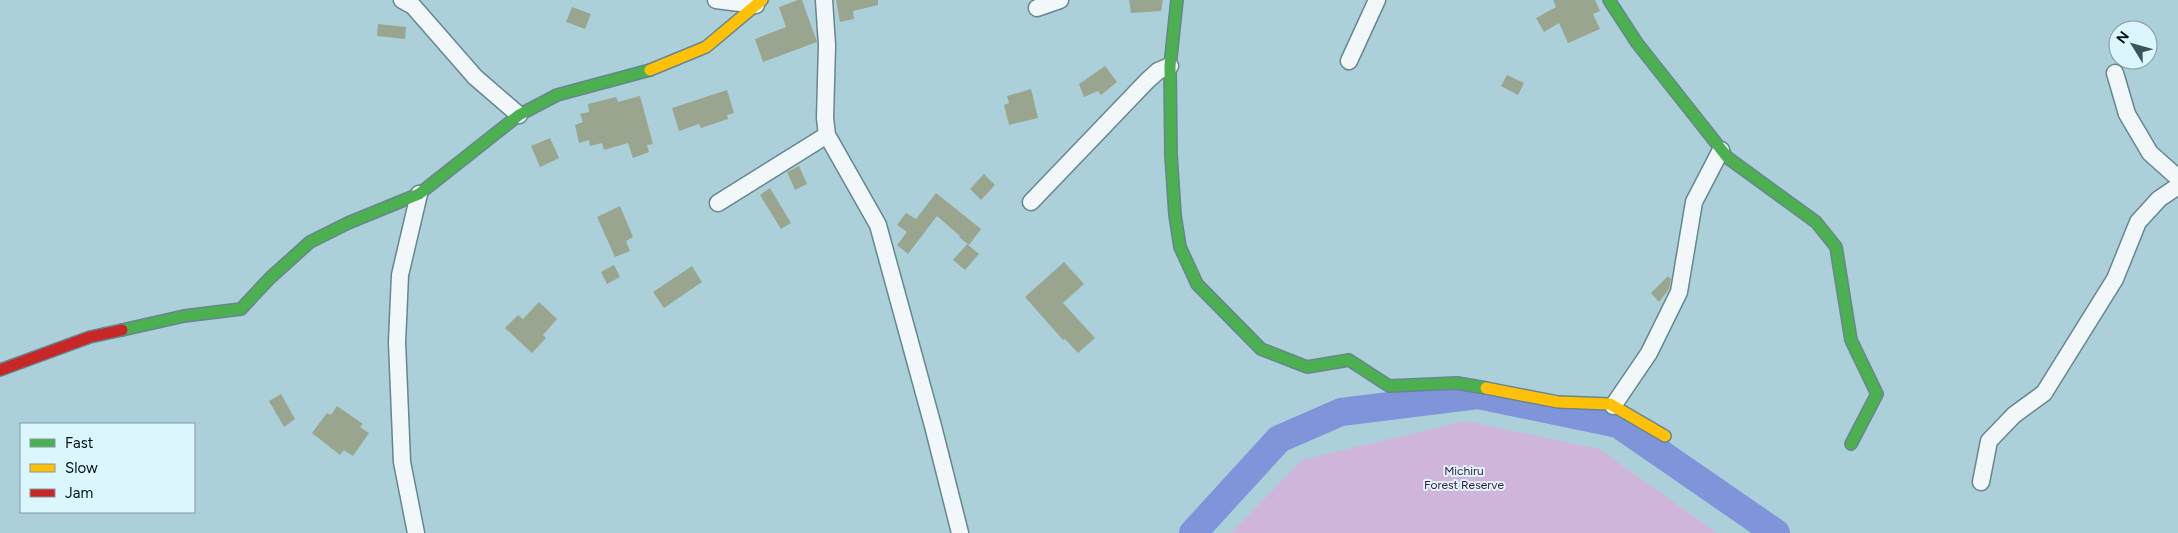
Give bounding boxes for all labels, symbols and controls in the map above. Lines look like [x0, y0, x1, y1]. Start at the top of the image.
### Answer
north arrow [2108, 20, 2158, 70]
text: N [2113, 28, 2133, 47]
legend [20, 423, 195, 513]
text: Fast [65, 434, 94, 452]
text: Slow [65, 459, 98, 477]
park label: Michiru Forest Reserve [1424, 464, 1504, 492]
text: Jam [65, 484, 93, 502]

